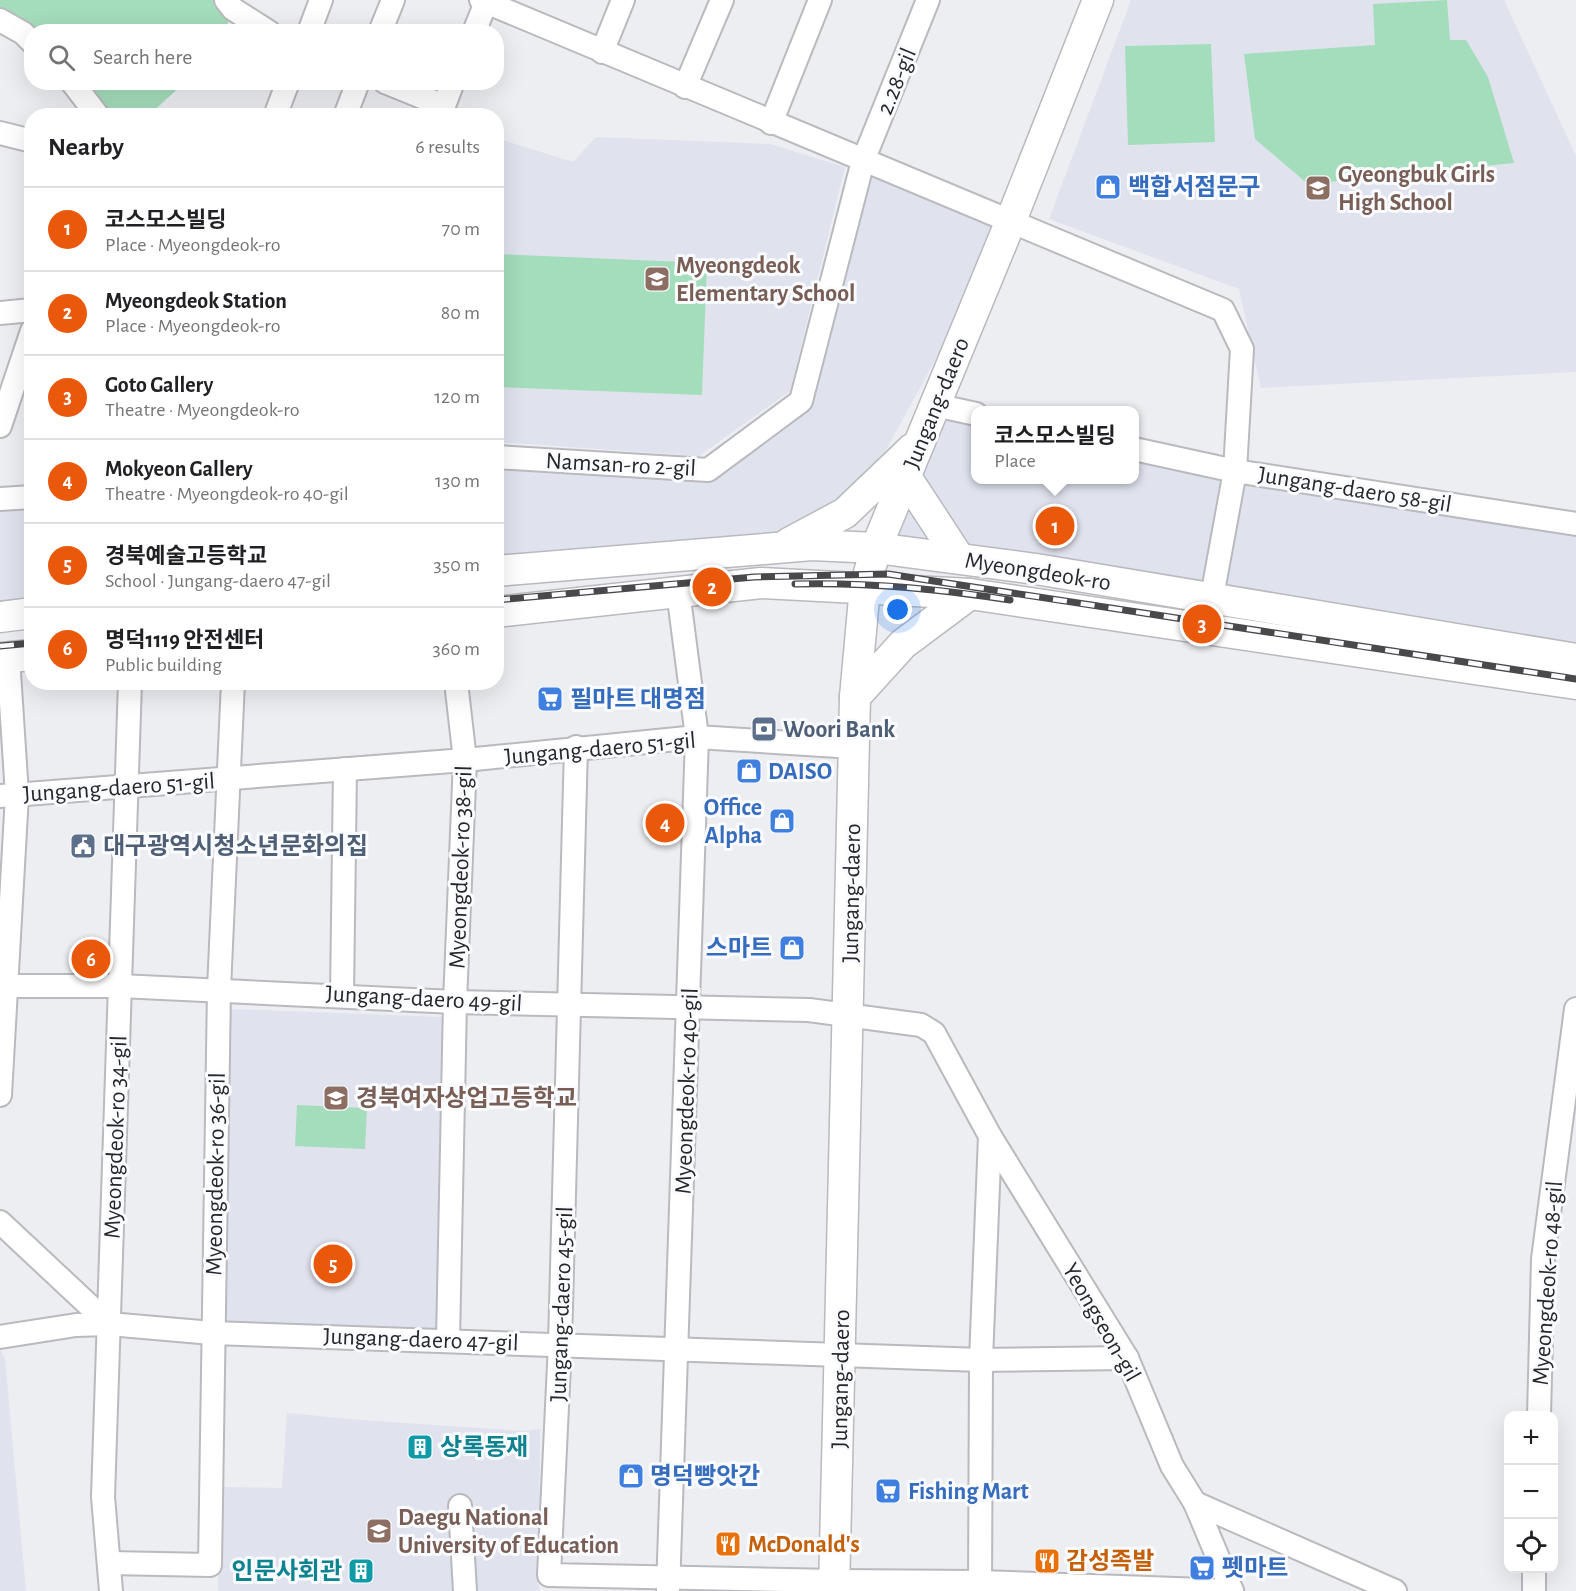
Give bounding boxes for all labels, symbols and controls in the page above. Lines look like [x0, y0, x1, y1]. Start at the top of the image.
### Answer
search box [24, 24, 504, 90]
icon: search [45, 41, 78, 74]
street label: 2.28-gil [873, 45, 921, 118]
text: Search here [93, 46, 192, 68]
text: Nearby [48, 134, 124, 160]
text: 6 results [415, 137, 480, 157]
place label: Gyeongbuk Girls High School [1338, 163, 1495, 215]
shop icon: 백합서점문구 [1093, 172, 1123, 202]
school or university icon: Gyeongbuk Girls High School [1303, 173, 1333, 203]
place label: 백합서점문구 [1128, 174, 1260, 200]
text: 코스모스빌딩 [105, 209, 226, 231]
text: 1 [64, 219, 71, 239]
text: 70 m [442, 219, 480, 239]
text: Place · Myeongdeok-ro [105, 235, 281, 255]
place label: Myeongdeok Elementary School [676, 254, 855, 306]
school or university icon: Myeongdeok Elementary School [642, 264, 672, 294]
text: Myeongdeok Station [105, 290, 287, 312]
text: 2 [63, 303, 72, 323]
text: 80 m [441, 303, 480, 323]
text: Place · Myeongdeok-ro [105, 316, 281, 336]
street label: Jungang-daero [900, 334, 974, 472]
text: Goto Gallery [105, 374, 213, 396]
text: 3 [63, 387, 72, 407]
text: 120 m [434, 387, 480, 407]
text: Theatre · Myeongdeok-ro [105, 400, 300, 420]
popup [971, 406, 1139, 484]
text: 코스모스빌딩 [994, 425, 1116, 447]
street label: Namsan-ro 2-gil [545, 449, 697, 481]
text: Place [994, 451, 1036, 471]
text: Mokyeon Gallery [105, 458, 253, 480]
street label: Jungang-daero 58-gil [1256, 463, 1453, 517]
text: 4 [62, 471, 73, 491]
text: 130 m [435, 471, 480, 491]
text: Theatre · Myeongdeok-ro 40-gil [105, 484, 349, 504]
pin: 1 [1036, 504, 1074, 548]
text: 경북예술고등학교 [105, 545, 267, 567]
street label: Myeongdeok-ro [963, 549, 1113, 595]
text: 5 [63, 555, 72, 575]
text: 350 m [434, 555, 480, 575]
pin: 2 [692, 564, 732, 610]
text: School · Jungang-daero 47-gil [105, 571, 331, 591]
your location [883, 595, 912, 624]
pin: 3 [1182, 602, 1222, 646]
text: 명덕1119 안전센터 [105, 629, 264, 651]
text: 6 [63, 639, 72, 659]
text: 360 m [433, 639, 480, 659]
text: Public building [105, 655, 222, 675]
supermarket icon: 필마트 대명점 [535, 684, 565, 714]
place label: 필마트 대명점 [570, 686, 706, 712]
bank icon: Woori Bank [749, 714, 779, 744]
place label: Woori Bank [783, 718, 895, 742]
street label: Jungang-daero 51-gil [503, 729, 697, 769]
shop icon: DAISO [734, 756, 764, 786]
place label: DAISO [768, 760, 832, 784]
street label: Myeongdeok-ro 38-gil [445, 765, 477, 969]
street label: Jungang-daero 51-gil [22, 769, 216, 807]
place label: Office Alpha [704, 796, 762, 848]
pin: 4 [646, 800, 684, 846]
shop icon: Office Alpha [767, 806, 797, 836]
street label: Jungang-daero [839, 823, 865, 963]
public building icon: 대구광역시청소년문화의집 [68, 831, 98, 861]
place label: 대구광역시청소년문화의집 [103, 833, 368, 859]
shop icon: 스마트 [777, 933, 807, 963]
place label: 스마트 [706, 935, 772, 961]
pin: 6 [72, 936, 110, 982]
street label: Jungang-daero 49-gil [325, 982, 523, 1016]
street label: Myeongdeok-ro 40-gil [671, 987, 703, 1195]
street label: Myeongdeok-ro 34-gil [100, 1035, 132, 1239]
street label: Myeongdeok-ro 36-gil [202, 1072, 230, 1276]
school or university icon: 경북여자상업고등학교 [321, 1083, 351, 1113]
place label: 경북여자상업고등학교 [356, 1085, 577, 1111]
street label: Myeongdeok-ro 48-gil [1529, 1180, 1567, 1386]
street label: Jungang-daero 45-gil [547, 1206, 577, 1402]
pin: 5 [314, 1242, 352, 1286]
street label: Yeongseon-gil [1058, 1259, 1145, 1386]
street label: Jungang-daero [828, 1309, 854, 1449]
street label: Jungang-daero 47-gil [323, 1325, 519, 1355]
map controls [1504, 1411, 1558, 1573]
button: + [1504, 1411, 1558, 1465]
building icon: 상록동재 [405, 1432, 435, 1462]
place label: 상록동재 [440, 1434, 528, 1460]
shop icon: 명덕빵앗간 [616, 1461, 646, 1491]
place label: 명덕빵앗간 [650, 1463, 760, 1489]
button: − [1504, 1465, 1558, 1519]
supermarket icon: Fishing Mart [873, 1476, 903, 1506]
place label: Fishing Mart [908, 1480, 1029, 1504]
place label: Daegu National University of Education [398, 1506, 619, 1558]
school or university icon: Daegu National University of Education [364, 1516, 394, 1546]
button: locate [1504, 1519, 1558, 1573]
restaurant icon: McDonald's [713, 1529, 743, 1559]
place label: McDonald's [748, 1533, 860, 1557]
restaurant icon: 감성족발 [1032, 1546, 1062, 1576]
place label: 감성족발 [1066, 1548, 1154, 1574]
supermarket icon: 펫마트 [1187, 1553, 1217, 1583]
place label: 펫마트 [1222, 1555, 1288, 1581]
building icon: 인문사회관 [346, 1556, 376, 1586]
place label: 인문사회관 [232, 1558, 342, 1584]

